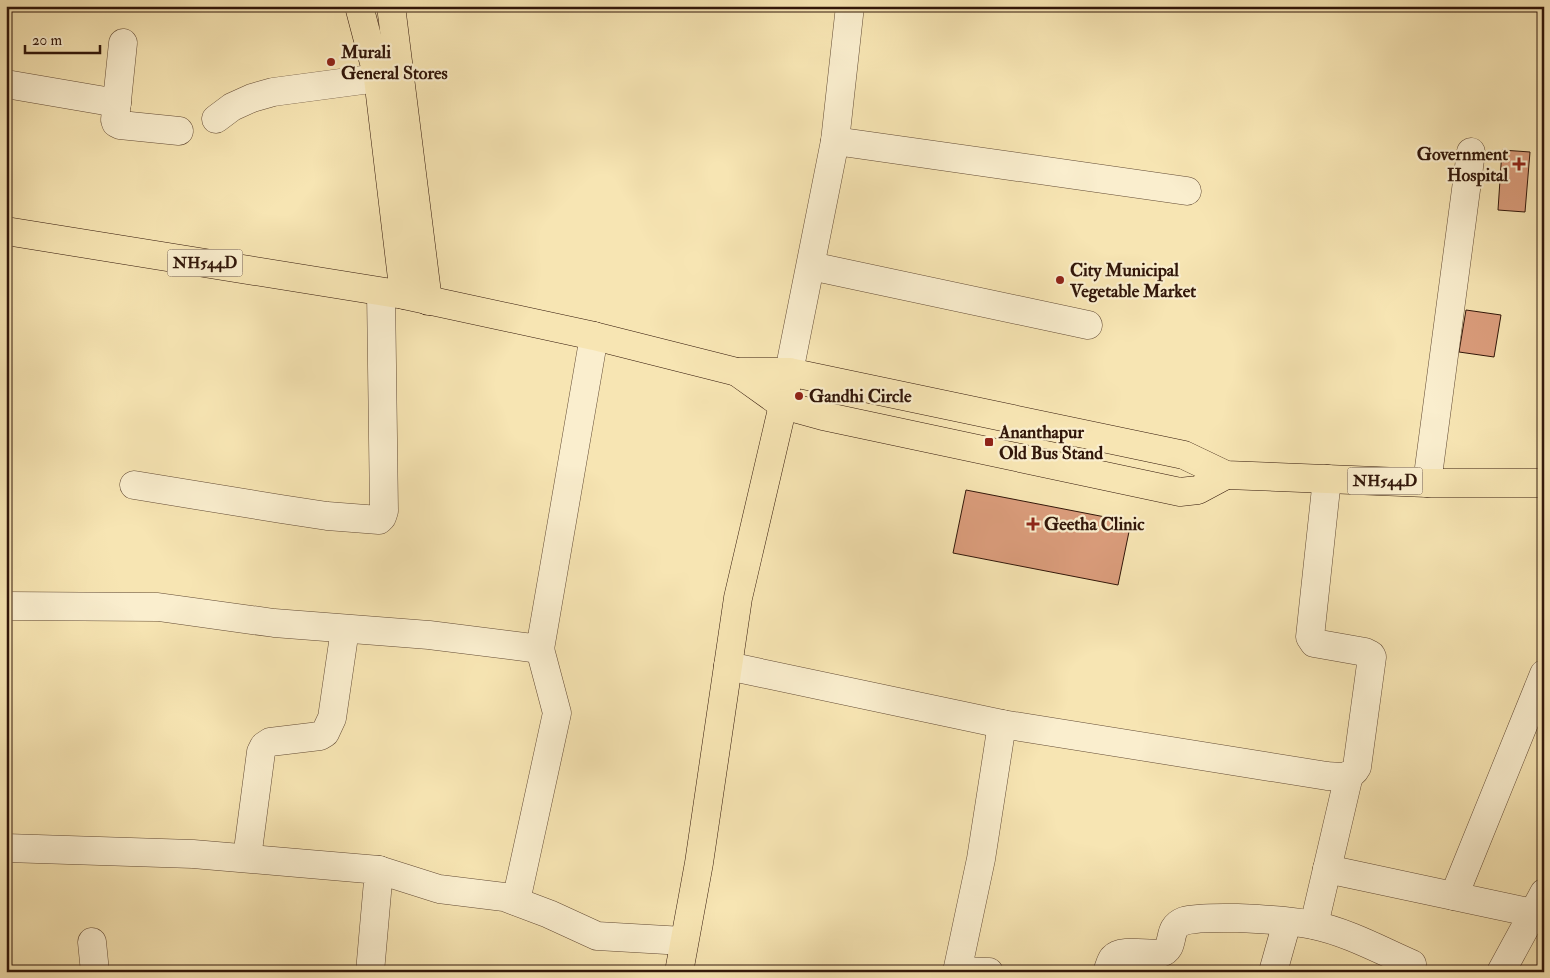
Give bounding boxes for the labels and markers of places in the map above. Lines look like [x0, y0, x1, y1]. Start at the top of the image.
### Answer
place label: Murali General Stores [340, 41, 448, 85]
marker: Murali General Stores [325, 56, 337, 68]
place label: Government Hospital [1417, 143, 1508, 187]
marker: Government Hospital [1512, 157, 1526, 171]
place label: City Municipal Vegetable Market [1069, 259, 1196, 303]
marker: City Municipal Vegetable Market [1054, 274, 1066, 286]
place label: Gandhi Circle [809, 385, 912, 408]
marker: Gandhi Circle [793, 390, 805, 402]
place label: Ananthapur Old Bus Stand [998, 421, 1103, 465]
marker: Ananthapur Old Bus Stand [983, 436, 995, 448]
place label: Geetha Clinic [1044, 513, 1145, 536]
marker: Geetha Clinic [1026, 517, 1040, 531]

